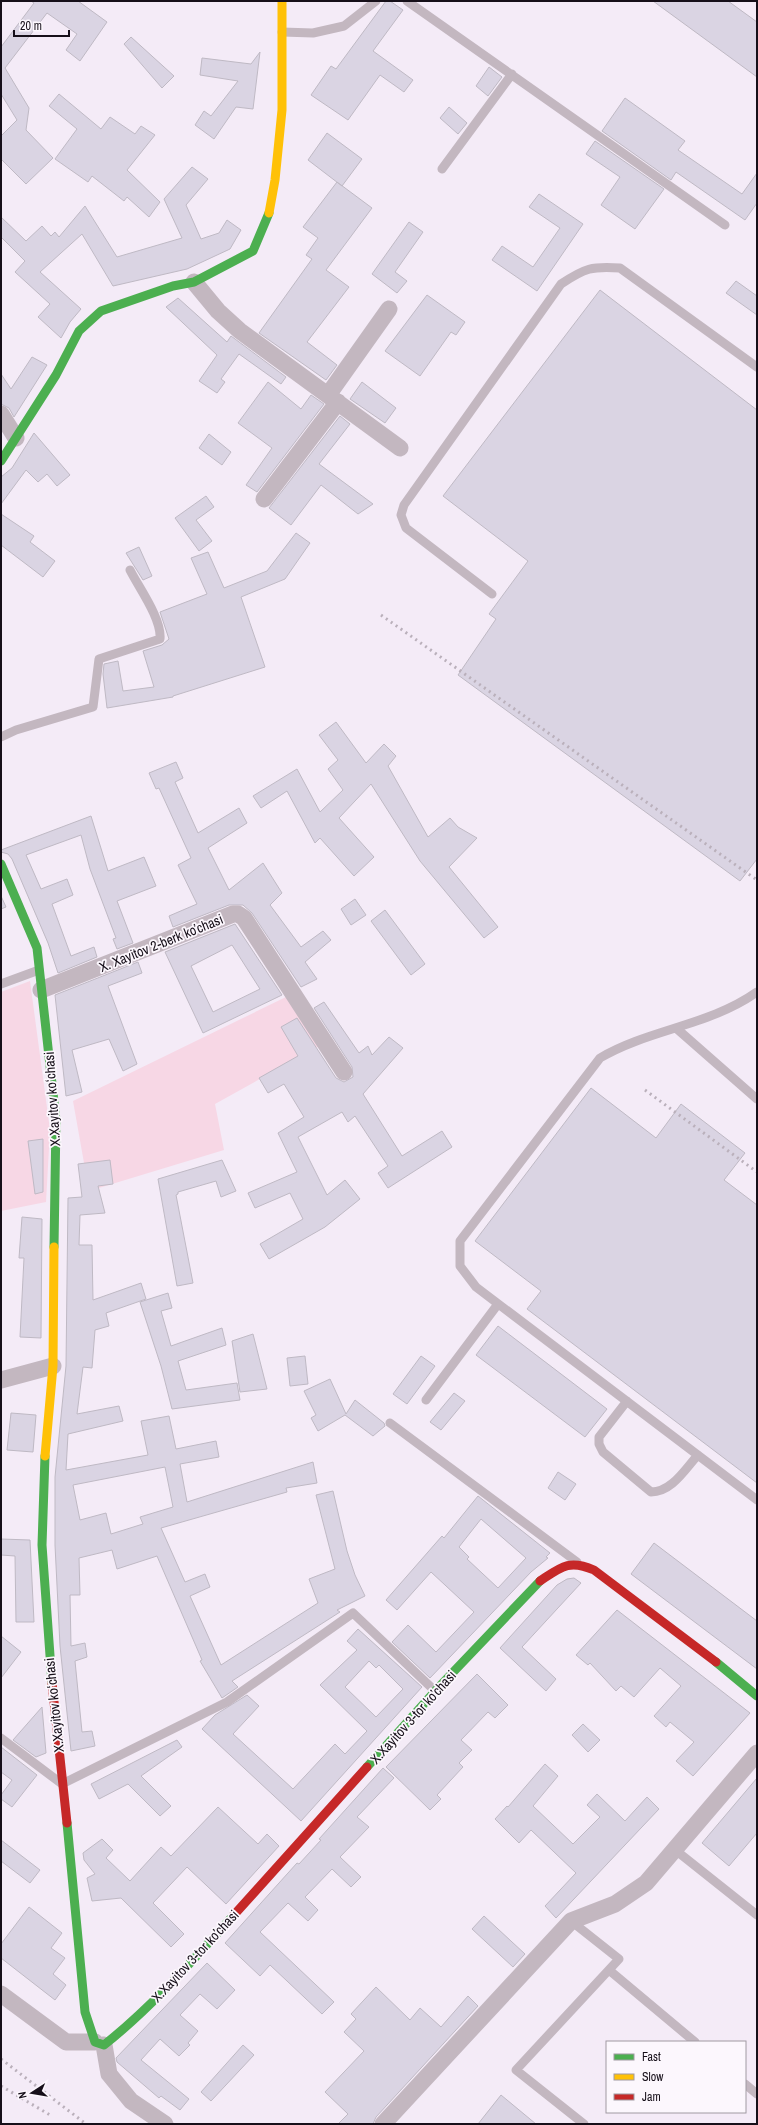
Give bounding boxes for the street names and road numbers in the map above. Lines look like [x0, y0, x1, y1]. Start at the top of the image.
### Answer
street label: X. Xayitov 2-berk koʼchasi [96, 910, 226, 976]
street label: X.Xayitov koʻchasi [40, 1051, 64, 1147]
street label: X.Xayitov koʻchasi [40, 1657, 68, 1753]
street label: X.Xayitov 3-tor koʼchasi [366, 1666, 460, 1768]
street label: X.Xayitov 3-tor koʼchasi [148, 1906, 242, 2006]

